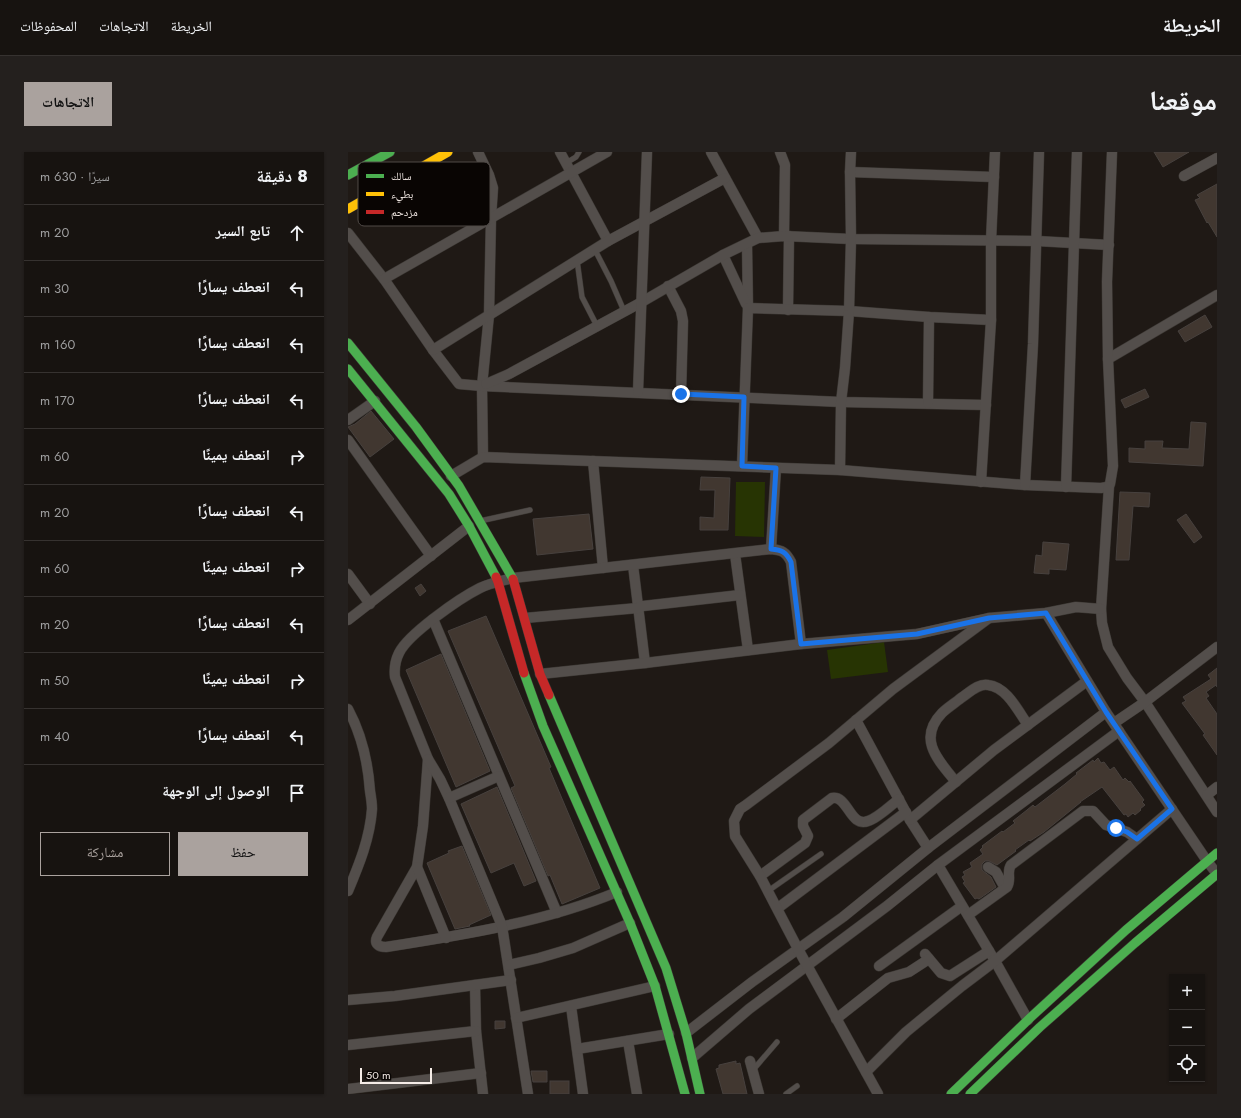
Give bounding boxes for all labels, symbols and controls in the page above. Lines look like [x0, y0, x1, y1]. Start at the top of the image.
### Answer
text: الخريطة [1163, 12, 1221, 39]
text: المحفوظات [20, 16, 77, 36]
text: الاتجاهات [99, 16, 149, 36]
text: الخريطة [171, 16, 212, 36]
text: موقعنا [1149, 80, 1217, 121]
button: الاتجاهات [24, 82, 112, 126]
legend [358, 162, 490, 226]
text: 8 دقيقة [257, 164, 308, 188]
text: سيرًا · 630 m [40, 167, 110, 186]
text: سالك [391, 168, 411, 184]
text: بطيء [391, 186, 413, 203]
text: مزدحم [391, 204, 418, 220]
text: تابع السير [215, 220, 270, 242]
icon: ahead [286, 222, 308, 244]
text: 20 m [40, 223, 69, 242]
text: انعطف يسارًا [197, 276, 270, 298]
icon: left [286, 278, 308, 300]
text: 30 m [40, 279, 69, 298]
text: انعطف يسارًا [197, 332, 270, 354]
icon: left [286, 334, 308, 356]
text: 160 m [40, 335, 75, 354]
route end [672, 385, 690, 403]
text: انعطف يسارًا [197, 388, 270, 410]
icon: left [286, 390, 308, 412]
text: 170 m [40, 391, 75, 410]
text: انعطف يمينًا [202, 444, 270, 466]
icon: right [286, 446, 308, 468]
text: 60 m [40, 447, 69, 466]
text: انعطف يسارًا [197, 500, 270, 522]
icon: left [286, 502, 308, 524]
text: 20 m [40, 503, 69, 522]
text: انعطف يمينًا [202, 556, 270, 578]
icon: right [286, 558, 308, 580]
text: 60 m [40, 559, 69, 578]
text: انعطف يسارًا [197, 612, 270, 634]
icon: left [286, 614, 308, 636]
text: 20 m [40, 615, 69, 634]
text: انعطف يمينًا [202, 668, 270, 690]
icon: right [286, 670, 308, 692]
text: 50 m [40, 671, 69, 690]
text: انعطف يسارًا [197, 724, 270, 746]
icon: left [286, 726, 308, 748]
text: 40 m [40, 727, 69, 746]
text: الوصول إلى الوجهة [162, 780, 270, 802]
icon: arrive [286, 782, 308, 804]
route start [1107, 819, 1125, 837]
button: مشاركة [40, 832, 170, 876]
button: حفظ [178, 832, 308, 876]
map controls [1169, 974, 1205, 1082]
button: + [1169, 974, 1205, 1010]
button: − [1169, 1010, 1205, 1046]
button: locate [1169, 1046, 1205, 1082]
scale bar [360, 1066, 432, 1085]
text: 50 m [366, 1067, 391, 1083]

